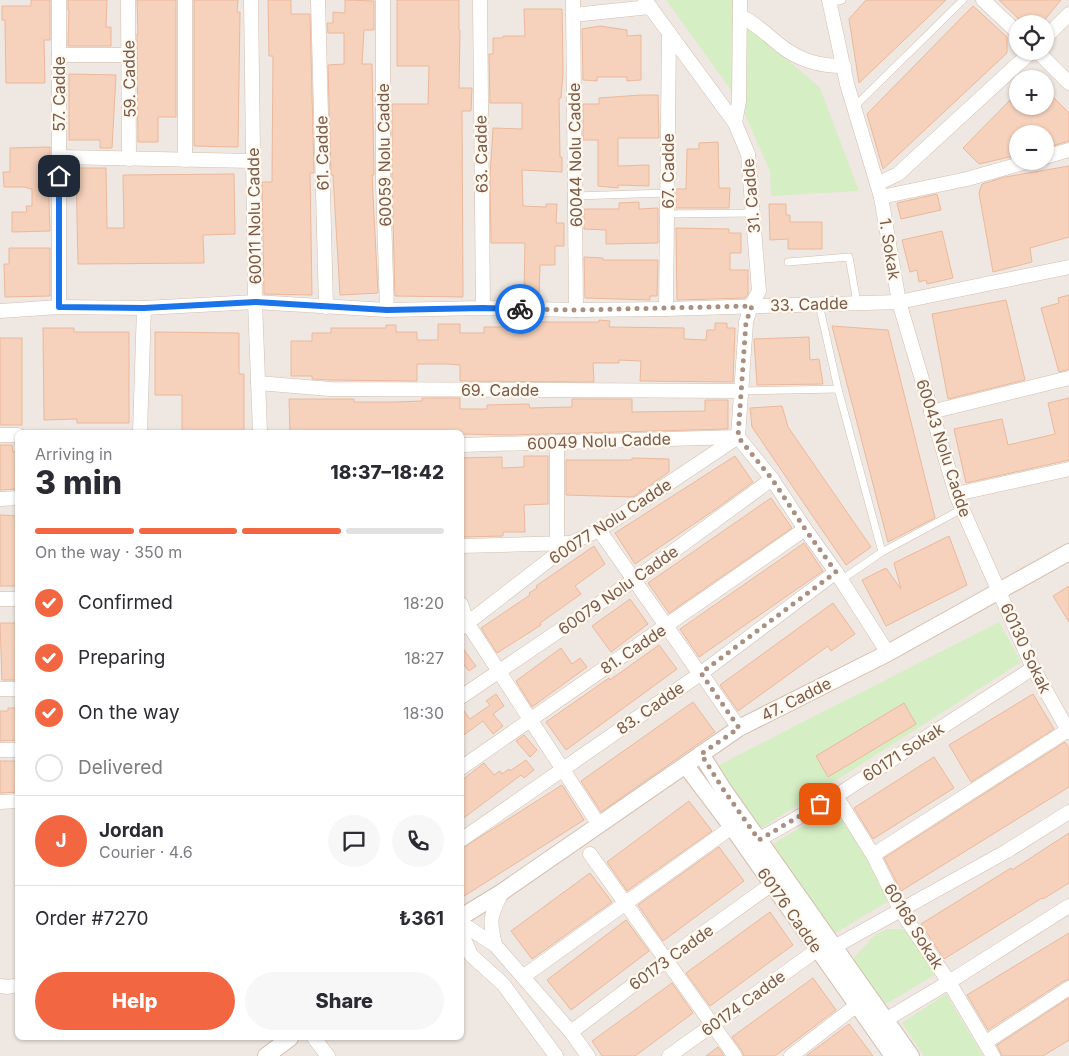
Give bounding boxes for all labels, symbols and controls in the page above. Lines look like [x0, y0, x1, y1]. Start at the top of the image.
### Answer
map controls [1009, 15, 1054, 170]
button: locate [1009, 15, 1054, 60]
street label: 59. Cadde [118, 40, 140, 118]
street label: 57. Cadde [49, 56, 69, 132]
button: + [1009, 70, 1054, 115]
street label: 60059 Nolu Cadde [373, 83, 395, 227]
street label: 60044 Nolu Cadde [564, 83, 586, 227]
street label: 61. Cadde [311, 115, 333, 191]
street label: 63. Cadde [470, 115, 492, 193]
button: − [1009, 125, 1054, 170]
street label: 67. Cadde [658, 133, 678, 209]
street label: 60011 Nolu Cadde [243, 147, 265, 285]
pin [38, 155, 80, 197]
street label: 31. Cadde [738, 158, 764, 234]
icon: home [45, 162, 73, 190]
street label: 1. Sokak [875, 217, 905, 281]
courier [495, 284, 545, 334]
street label: 33. Cadde [770, 293, 848, 315]
icon: bike [506, 295, 534, 323]
street label: 60043 Nolu Cadde [912, 376, 976, 520]
street label: 69. Cadde [461, 380, 539, 400]
street label: 60049 Nolu Cadde [527, 428, 671, 454]
text: Arriving in [35, 444, 112, 464]
text: 18:37–18:42 [330, 461, 444, 484]
text: 3 min [35, 463, 122, 502]
street label: 60077 Nolu Cadde [545, 474, 675, 568]
street label: 60079 Nolu Cadde [554, 541, 682, 639]
text: On the way · 350 m [35, 542, 182, 562]
icon: check [35, 589, 63, 617]
text: Confirmed [78, 591, 173, 614]
text: 18:20 [403, 593, 444, 613]
street label: 60130 Sokak [996, 600, 1056, 697]
street label: 81. Cadde [596, 620, 670, 678]
icon: check [35, 644, 63, 672]
text: Preparing [78, 646, 165, 669]
text: 18:27 [404, 648, 444, 668]
street label: 47. Cadde [758, 673, 834, 725]
street label: 83. Cadde [612, 677, 688, 739]
icon: check [35, 699, 63, 727]
text: On the way [78, 701, 180, 724]
text: 18:30 [403, 703, 444, 723]
street label: 60171 Sokak [859, 718, 948, 786]
text: Delivered [78, 756, 163, 779]
pin [799, 783, 841, 825]
icon: bag [806, 790, 834, 818]
button: chat [328, 815, 380, 867]
button: phone [392, 815, 444, 867]
text: Jordan [99, 819, 164, 842]
text: J [55, 829, 67, 852]
text: Courier · 4.6 [99, 842, 193, 862]
street label: 60176 Cadde [753, 864, 827, 956]
street label: 60168 Sokak [880, 879, 948, 973]
text: Order #7270 [35, 907, 148, 930]
text: ₺361 [399, 907, 444, 930]
street label: 60173 Cadde [625, 920, 717, 994]
street label: 60174 Cadde [697, 966, 789, 1040]
button: Help [35, 972, 235, 1030]
button: Share [245, 972, 444, 1030]

